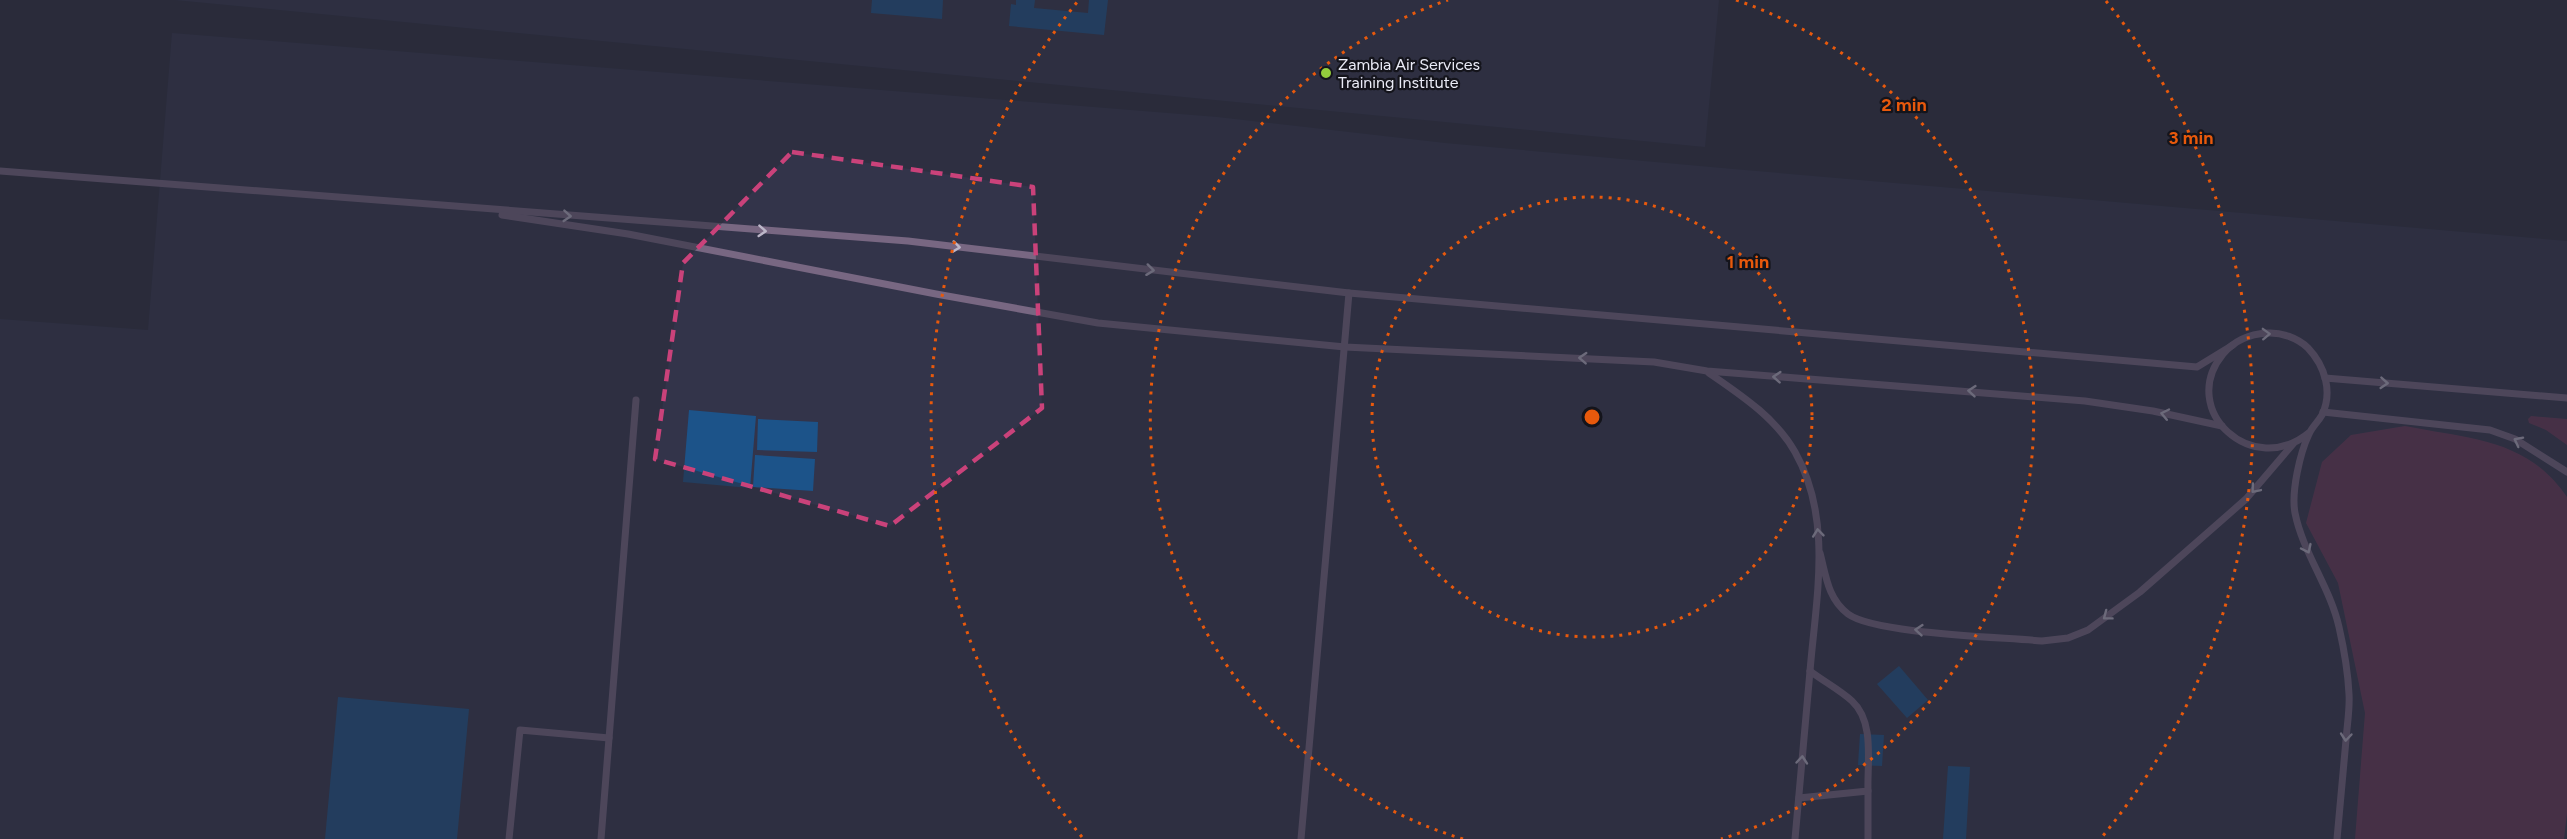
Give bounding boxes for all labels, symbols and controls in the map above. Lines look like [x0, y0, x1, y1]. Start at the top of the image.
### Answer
place label: Zambia Air Services Training Institute [1338, 55, 1480, 92]
marker: Zambia Air Services Training Institute [1319, 66, 1333, 80]
text: 2 min [1881, 94, 1927, 116]
text: 3 min [2169, 127, 2213, 149]
one-way arrow [563, 209, 572, 222]
one-way arrow [757, 224, 766, 237]
one-way arrow [952, 240, 961, 253]
text: 1 min [1727, 251, 1769, 273]
one-way arrow [1145, 263, 1154, 276]
one-way arrow [2262, 328, 2271, 340]
one-way arrow [1579, 352, 1588, 365]
one-way arrow [1773, 370, 1782, 383]
one-way arrow [2379, 376, 2388, 389]
one-way arrow [1967, 385, 1976, 398]
centre of rings [1582, 407, 1602, 427]
one-way arrow [2160, 408, 2170, 421]
one-way arrow [2513, 437, 2524, 448]
one-way arrow [2251, 482, 2262, 493]
one-way arrow [1812, 529, 1825, 538]
one-way arrow [2300, 543, 2312, 554]
one-way arrow [2103, 609, 2114, 620]
one-way arrow [1915, 624, 1924, 637]
one-way arrow [2340, 733, 2353, 742]
one-way arrow [1795, 755, 1808, 764]

